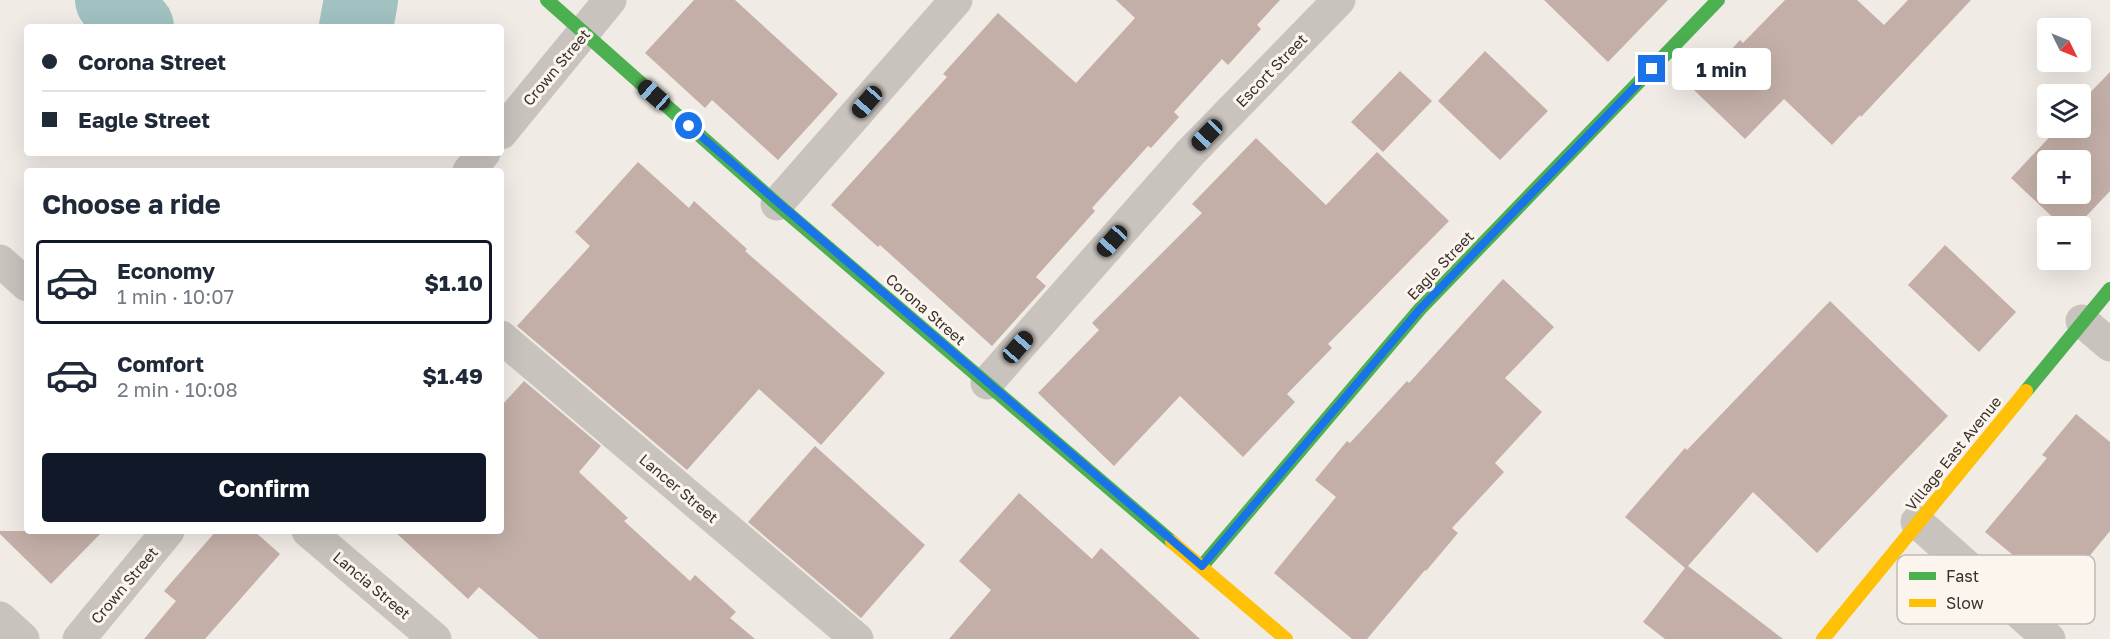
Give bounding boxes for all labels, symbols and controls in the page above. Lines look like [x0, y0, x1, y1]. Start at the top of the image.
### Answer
north arrow [2037, 18, 2091, 72]
map controls [2037, 18, 2091, 270]
street label: Crown Street [519, 25, 593, 109]
street label: Escort Street [1232, 30, 1310, 110]
text: Corona Street [78, 48, 226, 75]
callout: 1 min [1673, 48, 1772, 90]
route end [1638, 55, 1665, 82]
text: 1 min [1696, 57, 1747, 81]
car [635, 76, 673, 114]
car [848, 83, 886, 121]
button: layers [2037, 84, 2091, 138]
text: Eagle Street [78, 106, 210, 133]
route start [675, 112, 702, 139]
car [1188, 116, 1226, 154]
button: + [2037, 150, 2091, 204]
text: Choose a ride [42, 188, 221, 220]
button: − [2037, 216, 2091, 270]
car [1093, 222, 1131, 260]
street label: Eagle Street [1403, 227, 1477, 303]
icon: car [45, 255, 99, 309]
text: Economy [117, 257, 215, 284]
text: $1.10 [424, 269, 483, 296]
street label: Corona Street [882, 269, 970, 349]
text: 1 min · 10:07 [117, 284, 234, 308]
car [999, 328, 1037, 366]
icon: car [45, 348, 99, 402]
text: Comfort [117, 350, 204, 377]
text: $1.49 [422, 362, 483, 389]
text: 2 min · 10:08 [117, 377, 238, 401]
street label: Village East Avenue [1901, 392, 2005, 514]
street label: Lancer Street [636, 450, 722, 526]
button: Confirm [42, 453, 486, 522]
street label: Crown Street [87, 543, 161, 627]
street label: Lancia Street [330, 547, 414, 623]
legend [1897, 555, 2095, 624]
text: Fast [1946, 566, 1979, 586]
text: Slow [1946, 593, 1984, 613]

